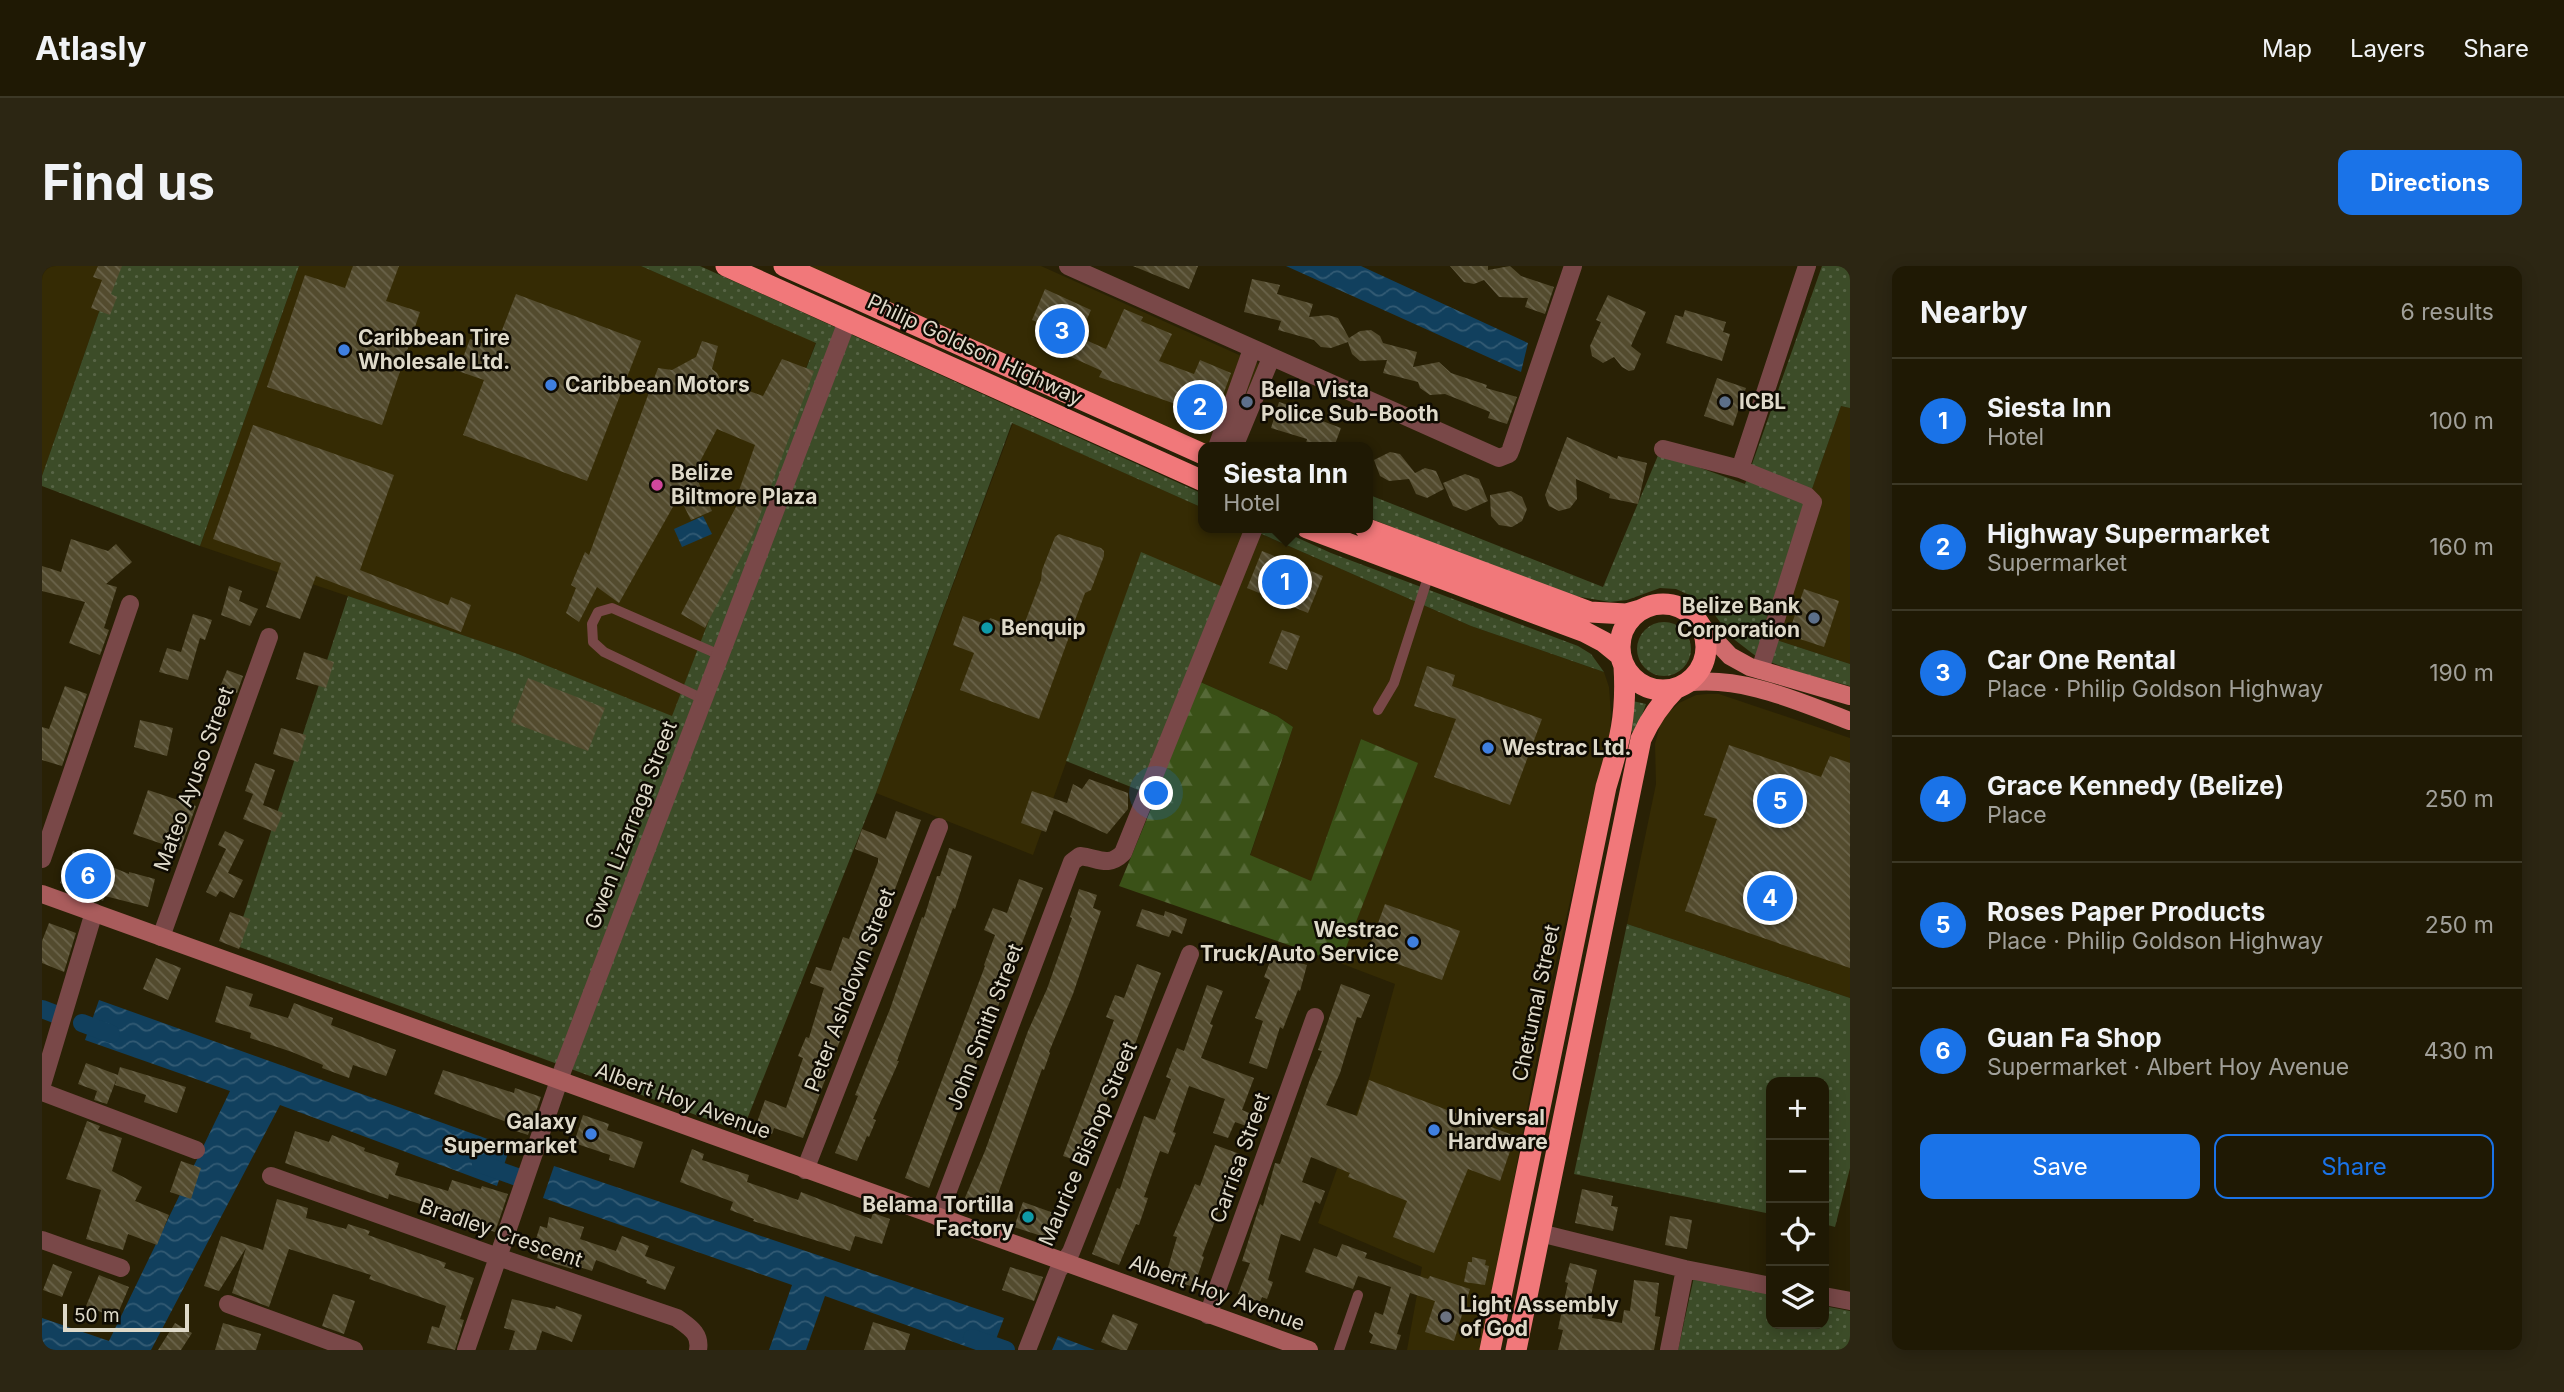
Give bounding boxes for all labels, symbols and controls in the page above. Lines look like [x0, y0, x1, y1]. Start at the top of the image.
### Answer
text: Atlasly [35, 28, 147, 68]
text: Map [2262, 34, 2312, 63]
text: Layers [2350, 34, 2425, 63]
text: Share [2463, 34, 2529, 63]
button: Directions [2338, 150, 2522, 215]
text: Find us [42, 153, 215, 212]
street label: Philip Goldson Highway [864, 289, 1087, 411]
text: Nearby [1920, 294, 2028, 330]
text: 6 results [2400, 298, 2494, 326]
pin: 3 [1039, 305, 1085, 357]
place label: Caribbean Tire Wholesale Ltd. [358, 325, 510, 374]
marker: Caribbean Tire Wholesale Ltd. [336, 342, 352, 358]
place label: Caribbean Motors [565, 372, 750, 397]
marker: Caribbean Motors [543, 377, 559, 393]
place label: Bella Vista Police Sub-Booth [1261, 377, 1439, 426]
pin: 2 [1177, 381, 1223, 433]
place label: ICBL [1739, 389, 1786, 414]
text: Siesta Inn [1987, 392, 2112, 423]
marker: Bella Vista Police Sub-Booth [1239, 394, 1255, 410]
marker: ICBL [1717, 394, 1733, 410]
text: 1 [1938, 407, 1948, 435]
text: 100 m [2429, 407, 2494, 435]
text: Hotel [1987, 423, 2044, 451]
popup [1198, 442, 1373, 533]
text: Siesta Inn [1223, 458, 1348, 489]
place label: Belize Biltmore Plaza [671, 460, 818, 509]
marker: Belize Biltmore Plaza [649, 477, 665, 493]
text: Hotel [1223, 489, 1280, 517]
text: Highway Supermarket [1987, 518, 2270, 549]
text: 2 [1936, 533, 1950, 561]
text: 160 m [2429, 533, 2494, 561]
text: Supermarket [1987, 549, 2127, 577]
pin: 1 [1262, 556, 1308, 608]
place label: Belize Bank Corporation [1677, 593, 1801, 642]
marker: Belize Bank Corporation [1806, 610, 1822, 626]
place label: Benquip [1001, 615, 1086, 640]
marker: Benquip [979, 620, 995, 636]
text: Car One Rental [1987, 644, 2176, 675]
text: 3 [1936, 659, 1950, 687]
text: 190 m [2429, 659, 2494, 687]
text: Place · Philip Goldson Highway [1987, 675, 2323, 703]
street label: Mateo Ayuso Street [149, 683, 239, 874]
street label: Gwen Lizarraga Street [579, 717, 682, 933]
place label: Westrac Ltd. [1502, 735, 1632, 760]
marker: Westrac Ltd. [1480, 740, 1496, 756]
text: Grace Kennedy (Belize) [1987, 770, 2284, 801]
pin: 5 [1757, 775, 1803, 827]
your location [1139, 776, 1173, 810]
text: 4 [1935, 785, 1951, 813]
text: 250 m [2425, 785, 2494, 813]
text: Place [1987, 801, 2047, 829]
pin: 6 [65, 850, 111, 902]
pin: 4 [1747, 872, 1793, 924]
street label: Peter Ashdown Street [799, 884, 900, 1095]
text: Roses Paper Products [1987, 896, 2265, 927]
text: 5 [1936, 911, 1950, 939]
text: 250 m [2425, 911, 2494, 939]
place label: Westrac Truck/Auto Service [1200, 917, 1399, 966]
street label: Chetumal Street [1507, 922, 1564, 1084]
text: Place · Philip Goldson Highway [1987, 927, 2323, 955]
marker: Westrac Truck/Auto Service [1405, 934, 1421, 950]
street label: John Smith Street [941, 940, 1028, 1114]
text: Guan Fa Shop [1987, 1022, 2162, 1053]
text: 6 [1936, 1037, 1950, 1065]
text: 430 m [2424, 1037, 2494, 1065]
street label: Maurice Bishop Street [1033, 1038, 1142, 1250]
text: Supermarket · Albert Hoy Avenue [1987, 1053, 2349, 1081]
street label: Albert Hoy Avenue [592, 1057, 774, 1144]
map controls [1766, 1077, 1829, 1329]
button: + [1766, 1077, 1829, 1140]
street label: Carrisa Street [1204, 1089, 1275, 1226]
place label: Universal Hardware [1448, 1105, 1548, 1154]
place label: Galaxy Supermarket [444, 1109, 577, 1158]
marker: Universal Hardware [1426, 1122, 1442, 1138]
marker: Galaxy Supermarket [583, 1126, 599, 1142]
button: Save [1920, 1134, 2200, 1199]
button: Share [2214, 1134, 2494, 1199]
button: − [1766, 1140, 1829, 1203]
place label: Belama Tortilla Factory [862, 1192, 1014, 1241]
street label: Bradley Crescent [416, 1193, 586, 1272]
button: locate [1766, 1203, 1829, 1266]
marker: Belama Tortilla Factory [1020, 1209, 1036, 1225]
street label: Albert Hoy Avenue [1126, 1249, 1308, 1336]
button: layers [1766, 1266, 1829, 1329]
place label: Light Assembly of God [1460, 1292, 1619, 1341]
scale bar [63, 1301, 189, 1333]
text: 50 m [74, 1304, 120, 1327]
marker: Light Assembly of God [1438, 1309, 1454, 1325]

